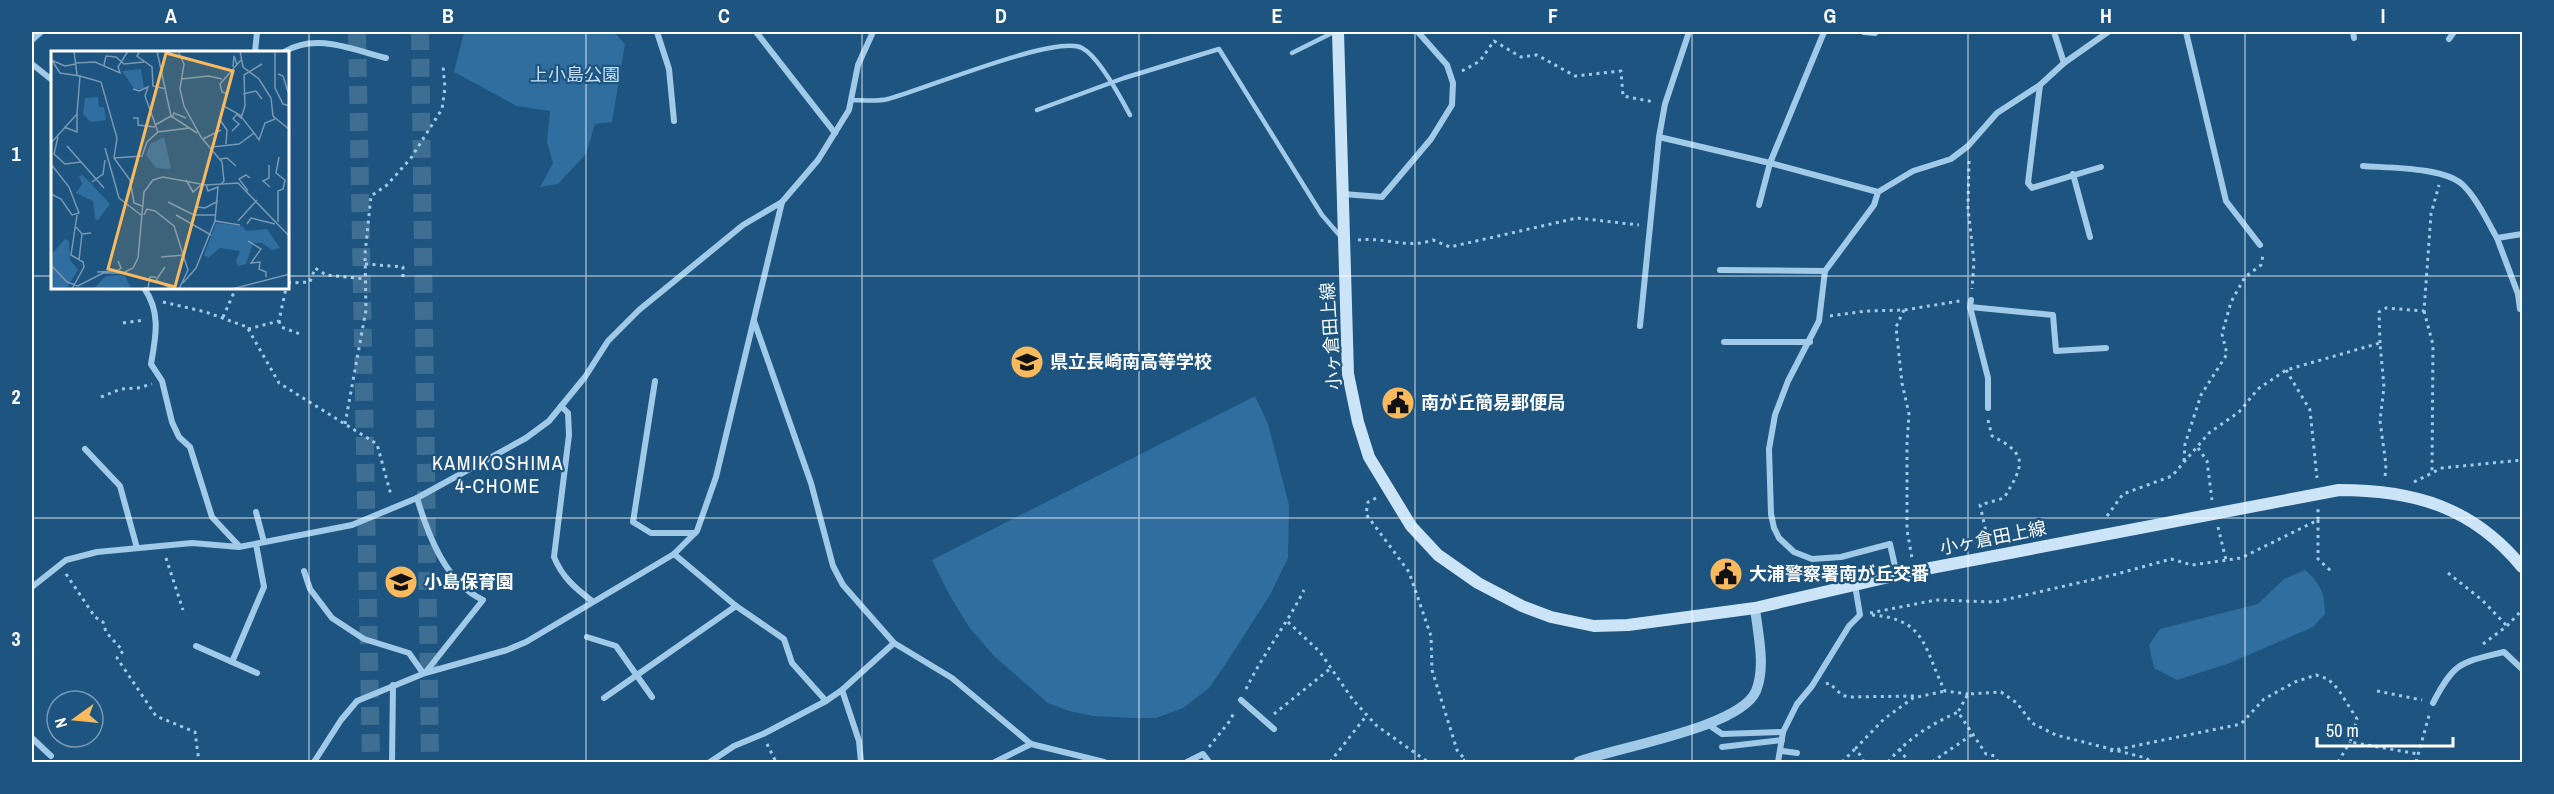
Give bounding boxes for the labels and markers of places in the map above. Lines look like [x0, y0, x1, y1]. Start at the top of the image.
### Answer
school or university icon: 県立長崎南高等学校 [1009, 344, 1045, 380]
place label: 県立長崎南高等学校 [1050, 349, 1212, 374]
public building icon: 南が丘簡易郵便局 [1380, 385, 1416, 421]
place label: 南が丘簡易郵便局 [1421, 390, 1565, 415]
public building icon: 大浦警察署南が丘交番 [1708, 556, 1744, 592]
place label: 大浦警察署南が丘交番 [1749, 561, 1929, 586]
school or university icon: 小島保育園 [383, 564, 419, 600]
place label: 小島保育園 [424, 569, 514, 594]

